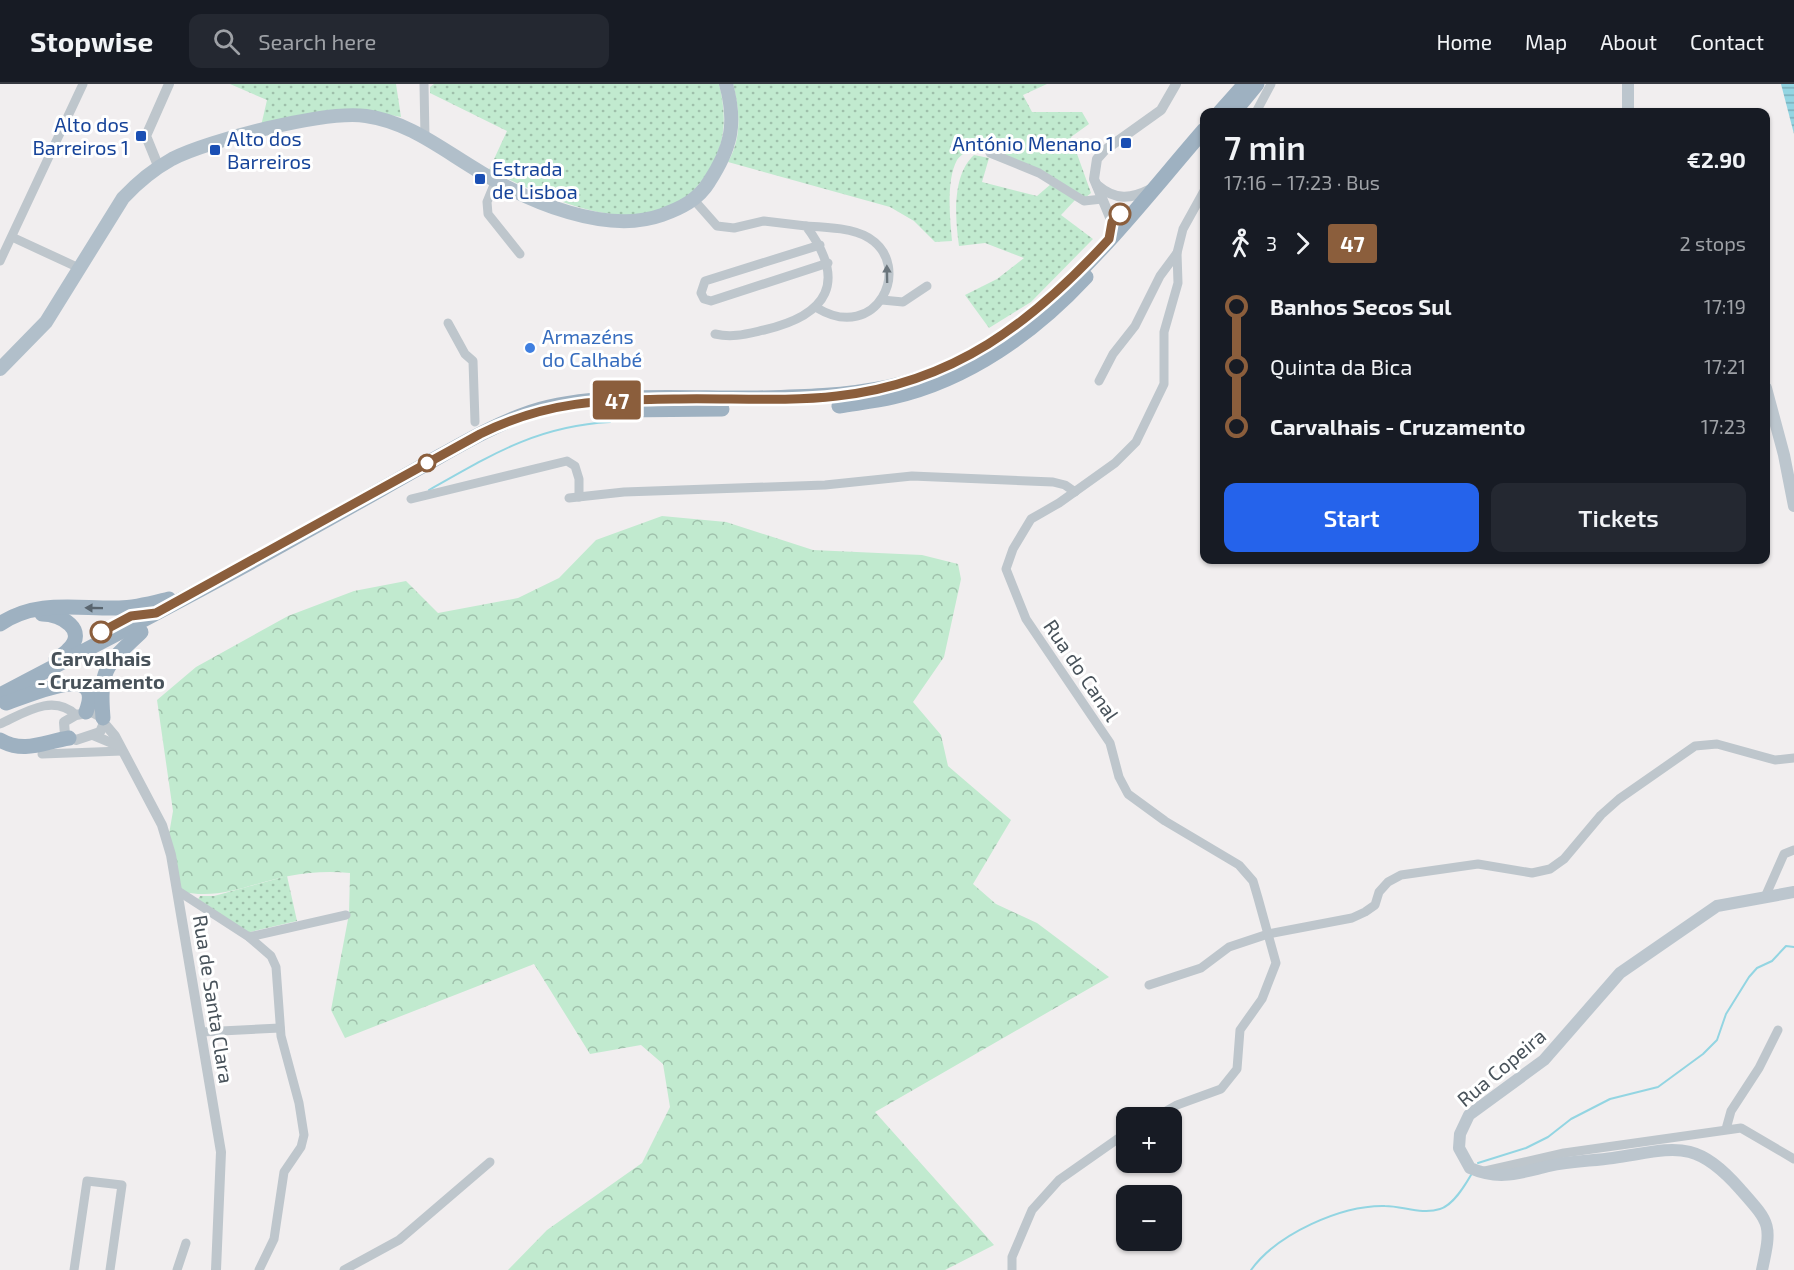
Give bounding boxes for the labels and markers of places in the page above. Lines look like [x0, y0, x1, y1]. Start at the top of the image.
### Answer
place label: Alto dos Barreiros 1 [32, 112, 129, 159]
place label: Alto dos Barreiros [227, 126, 311, 173]
marker: Alto dos Barreiros 1 [134, 129, 148, 143]
place label: António Menano 1 [952, 131, 1114, 155]
marker: António Menano 1 [1119, 136, 1133, 150]
marker: Alto dos Barreiros [208, 143, 222, 157]
place label: Estrada de Lisboa [492, 156, 578, 203]
marker: Estrada de Lisboa [473, 172, 487, 186]
unlabelled marker [1109, 203, 1131, 225]
place label: Armazéns do Calhabé [542, 324, 642, 371]
marker: Armazéns do Calhabé [523, 341, 537, 355]
unlabelled marker [418, 454, 436, 472]
marker: Carvalhais - Cruzamento [90, 621, 112, 643]
place label: Carvalhais - Cruzamento [37, 646, 165, 693]

